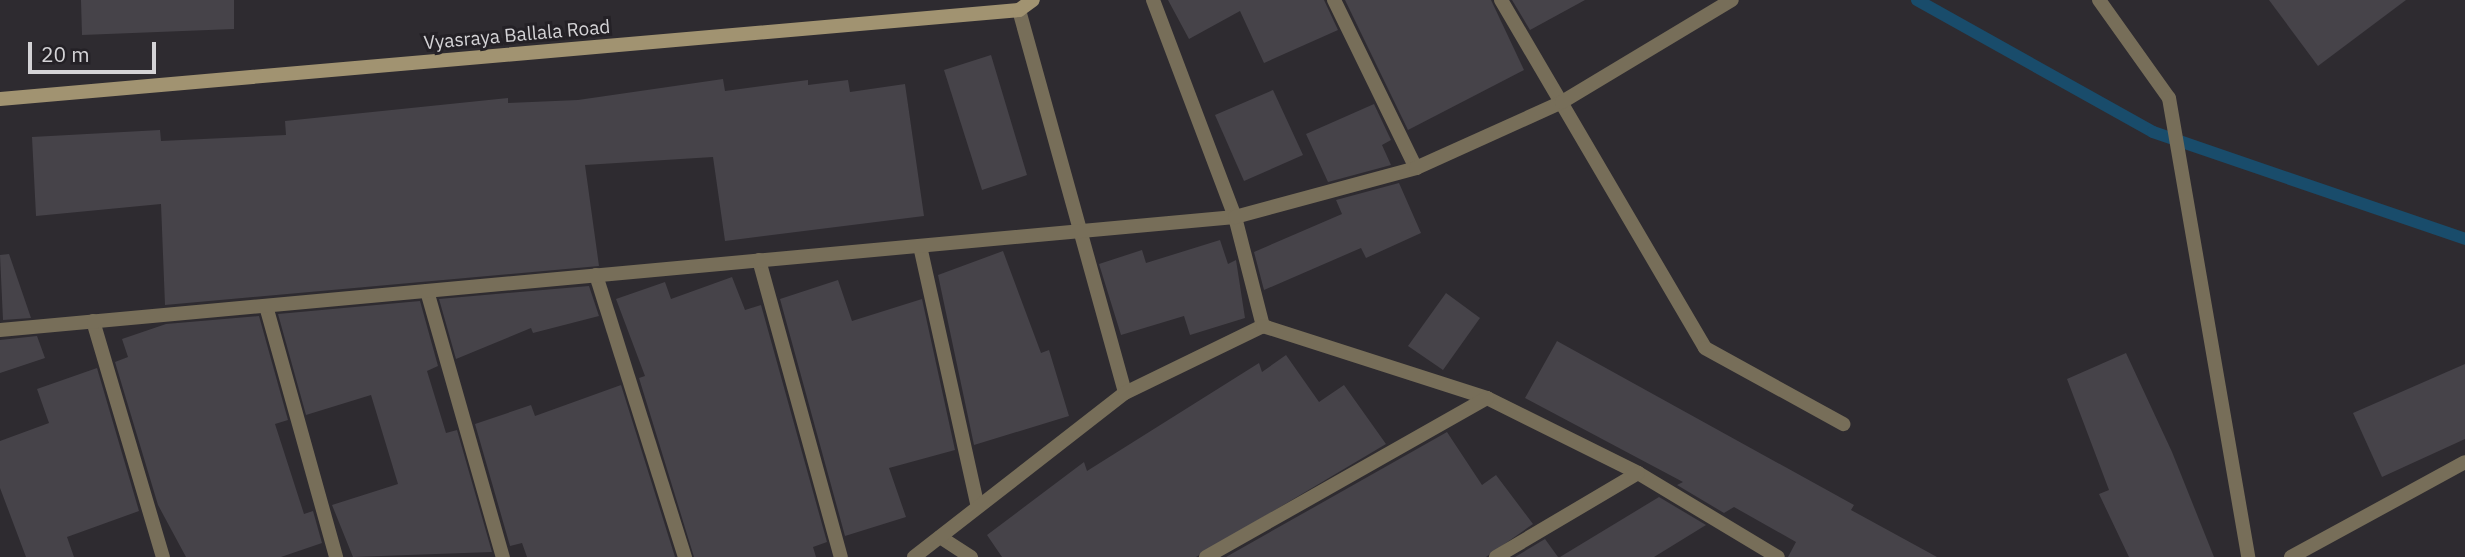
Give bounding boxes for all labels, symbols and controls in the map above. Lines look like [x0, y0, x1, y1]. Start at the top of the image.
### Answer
street label: Vyasraya Ballala Road [423, 15, 611, 55]
scale bar [32, 28, 159, 72]
text: 20 m [41, 40, 90, 68]

